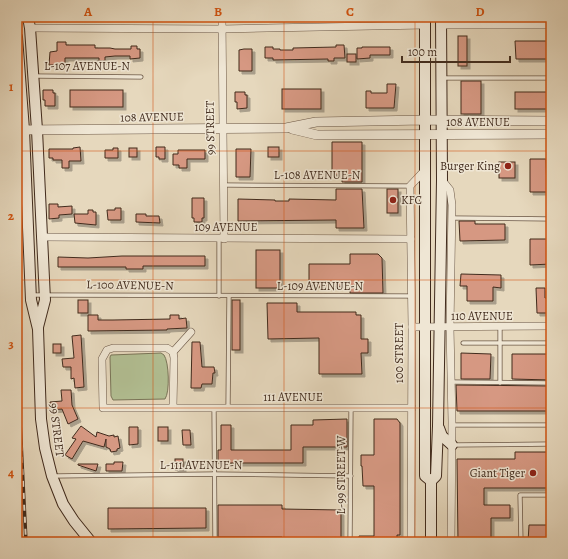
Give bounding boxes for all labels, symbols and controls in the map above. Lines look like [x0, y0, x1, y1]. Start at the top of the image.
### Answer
text: A [83, 3, 93, 20]
text: B [214, 3, 222, 20]
text: C [346, 3, 354, 20]
text: D [475, 3, 485, 20]
scale bar [402, 38, 510, 64]
text: 100 m [408, 44, 437, 60]
street label: L-107 AVENUE-N [44, 58, 130, 74]
text: 1 [9, 78, 14, 95]
street label: 99 STREET [202, 100, 218, 155]
street label: 108 AVENUE [120, 108, 184, 126]
street label: 108 AVENUE [446, 114, 510, 130]
place label: Burger King [440, 158, 500, 174]
marker: Burger King [503, 161, 513, 171]
street label: L-108 AVENUE-N [274, 167, 361, 183]
place label: KFC [401, 192, 422, 208]
marker: KFC [388, 195, 398, 205]
text: 2 [8, 207, 15, 224]
street label: 109 AVENUE [194, 219, 258, 235]
street label: L-100 AVENUE-N [86, 276, 174, 294]
street label: L-109 AVENUE-N [277, 278, 363, 294]
street label: 110 AVENUE [451, 308, 513, 324]
street label: 100 STREET [391, 322, 407, 383]
text: 3 [8, 335, 14, 352]
street label: 111 AVENUE [263, 389, 323, 405]
street label: 99 STREET [46, 402, 68, 458]
street label: L-99 STREET-W [333, 435, 349, 514]
street label: L-111 AVENUE-N [160, 457, 243, 473]
text: 4 [8, 464, 14, 481]
place label: Giant Tiger [470, 465, 525, 481]
marker: Giant Tiger [528, 468, 538, 478]

